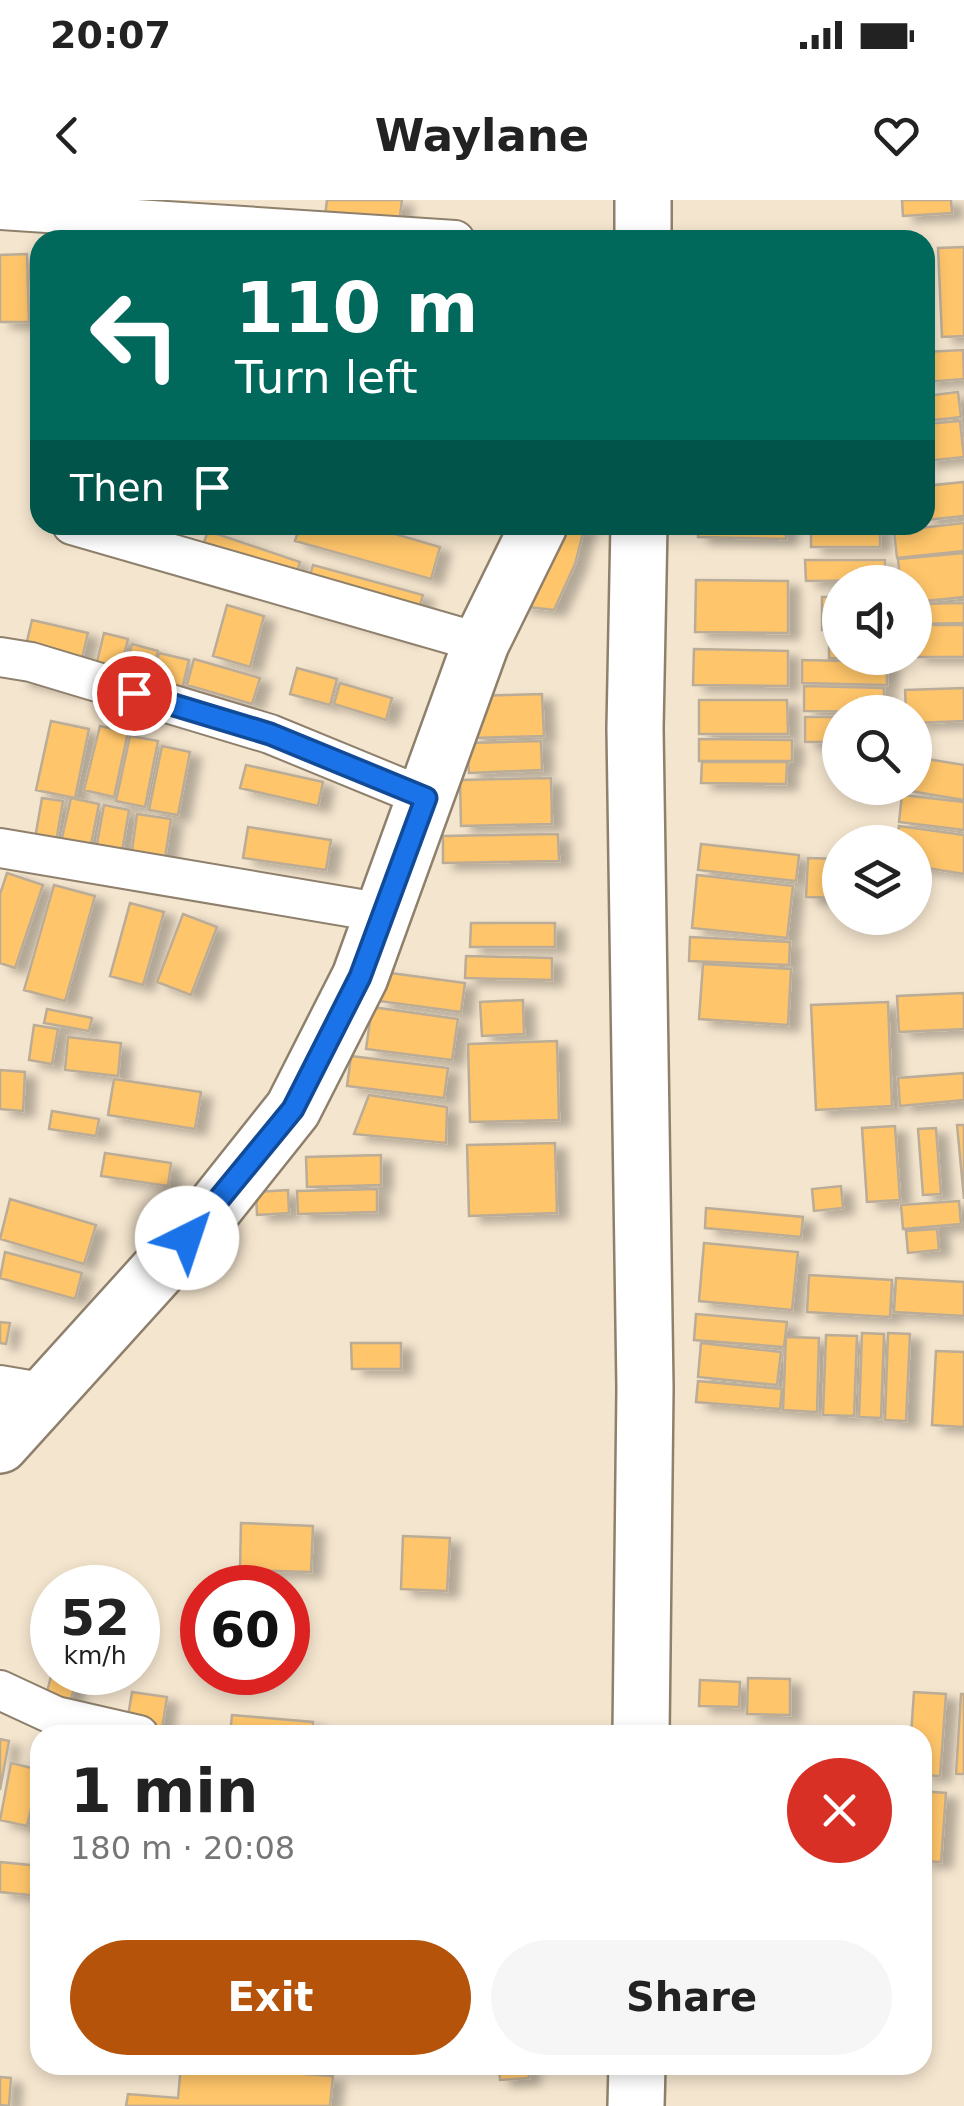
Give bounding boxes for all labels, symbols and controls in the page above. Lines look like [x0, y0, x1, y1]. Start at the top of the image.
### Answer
text: 20:07 [50, 13, 171, 57]
icon: back [40, 108, 95, 163]
icon: heart [869, 108, 924, 163]
text: Waylane [375, 109, 589, 162]
text: 110 m [235, 267, 478, 349]
icon: left [70, 270, 200, 400]
text: Turn left [235, 351, 418, 404]
icon: arrive [185, 460, 240, 515]
text: Then [70, 466, 165, 510]
map controls [822, 565, 932, 935]
button: sound [822, 565, 932, 675]
pin [92, 651, 177, 736]
icon: arrive [107, 666, 162, 721]
button: search [822, 695, 932, 805]
button: layers [822, 825, 932, 935]
position arrow [135, 1186, 239, 1290]
speed limit sign: 60 [180, 1565, 310, 1695]
text: 52 [60, 1589, 130, 1647]
text: km/h [63, 1641, 127, 1670]
text: 1 min [70, 1756, 258, 1826]
button: close [787, 1758, 892, 1863]
text: 180 m · 20:08 [70, 1829, 295, 1867]
button: Exit [70, 1940, 471, 2055]
button: Share [491, 1940, 892, 2055]

